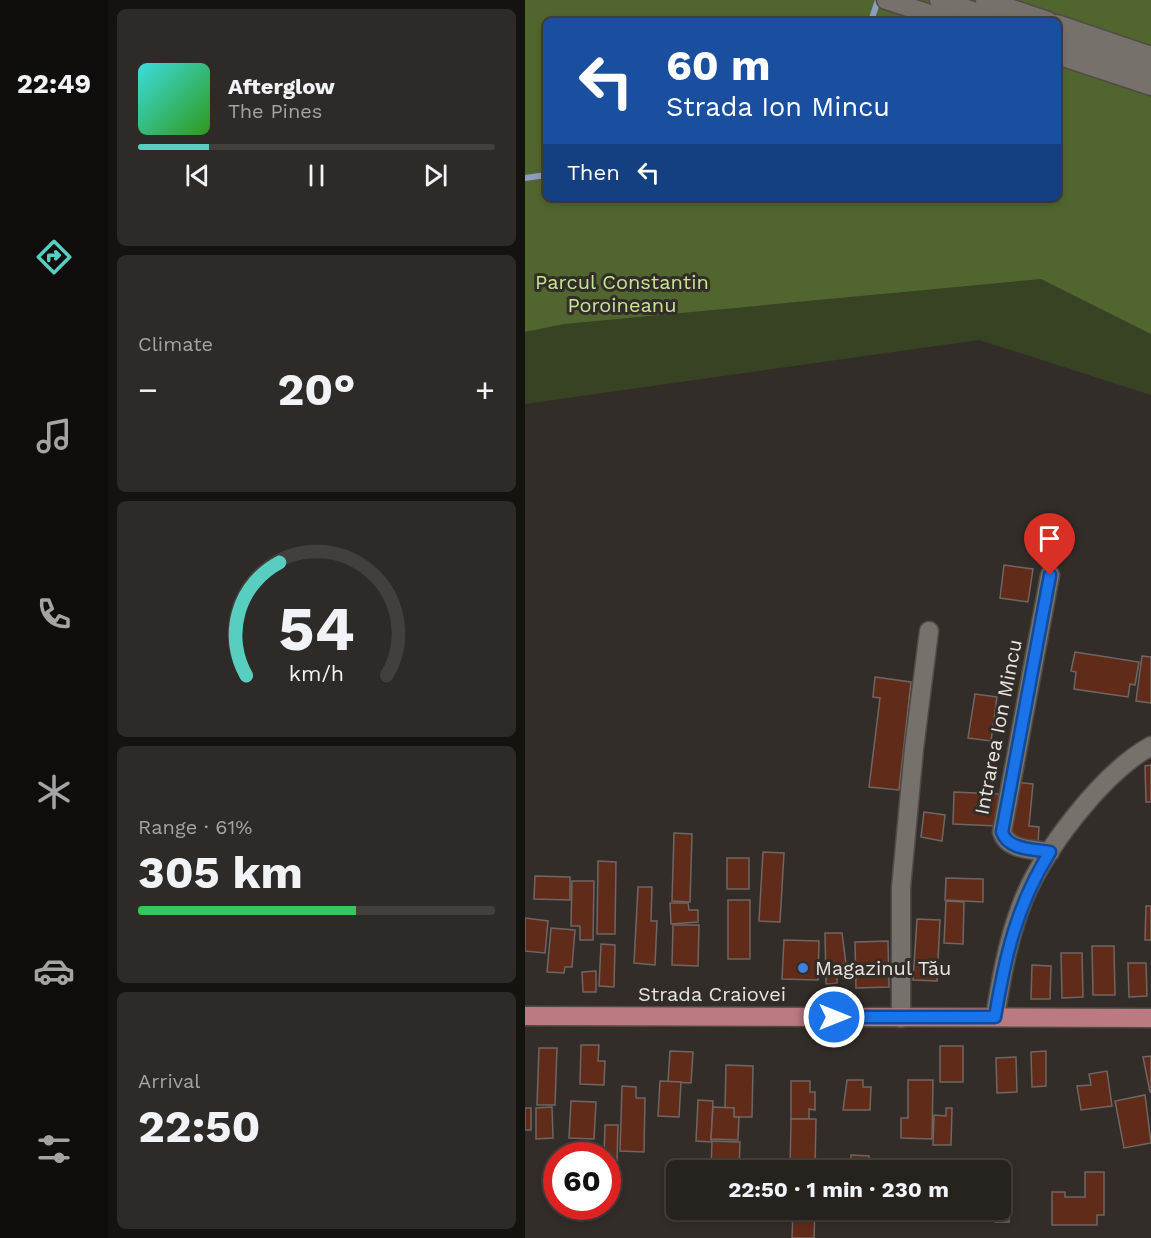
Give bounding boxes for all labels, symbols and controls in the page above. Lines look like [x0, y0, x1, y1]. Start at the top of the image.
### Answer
text: 60 m [666, 41, 770, 90]
icon: left [567, 42, 645, 120]
text: 22:49 [17, 68, 91, 100]
text: Afterglow [228, 74, 335, 99]
text: Strada Ion Mincu [666, 91, 890, 123]
text: The Pines [228, 99, 322, 123]
icon: left [632, 156, 665, 189]
icon: previous [181, 159, 214, 192]
icon: pause [300, 159, 333, 192]
icon: next [419, 159, 452, 192]
text: Then [567, 160, 620, 185]
icon: directions [33, 236, 75, 278]
park label: Parcul Constantin Poroineanu [535, 270, 709, 317]
text: Climate [138, 332, 213, 356]
text: 20° [277, 363, 356, 416]
text: − [138, 370, 158, 409]
text: + [475, 370, 495, 409]
icon: music [33, 415, 75, 457]
pin [1024, 513, 1075, 575]
icon: arrive [1033, 522, 1066, 555]
text: 54 [278, 592, 355, 665]
icon: phone [33, 593, 75, 635]
street label: Intrarea Ion Mincu [969, 637, 1027, 817]
text: km/h [289, 661, 344, 686]
icon: climate [33, 771, 75, 813]
text: Range · 61% [138, 815, 252, 839]
text: 305 km [138, 846, 303, 899]
icon: car [33, 950, 75, 992]
place label: Magazinul Tău [815, 956, 951, 980]
marker: Magazinul Tău [796, 961, 810, 975]
street label: Strada Craiovei [638, 982, 786, 1006]
position arrow [802, 985, 866, 1049]
text: Arrival [138, 1069, 200, 1093]
text: 22:50 [138, 1100, 260, 1153]
icon: filters [33, 1128, 75, 1170]
speed limit sign: 60 [543, 1142, 621, 1220]
text: 22:50 · 1 min · 230 m [728, 1177, 949, 1202]

